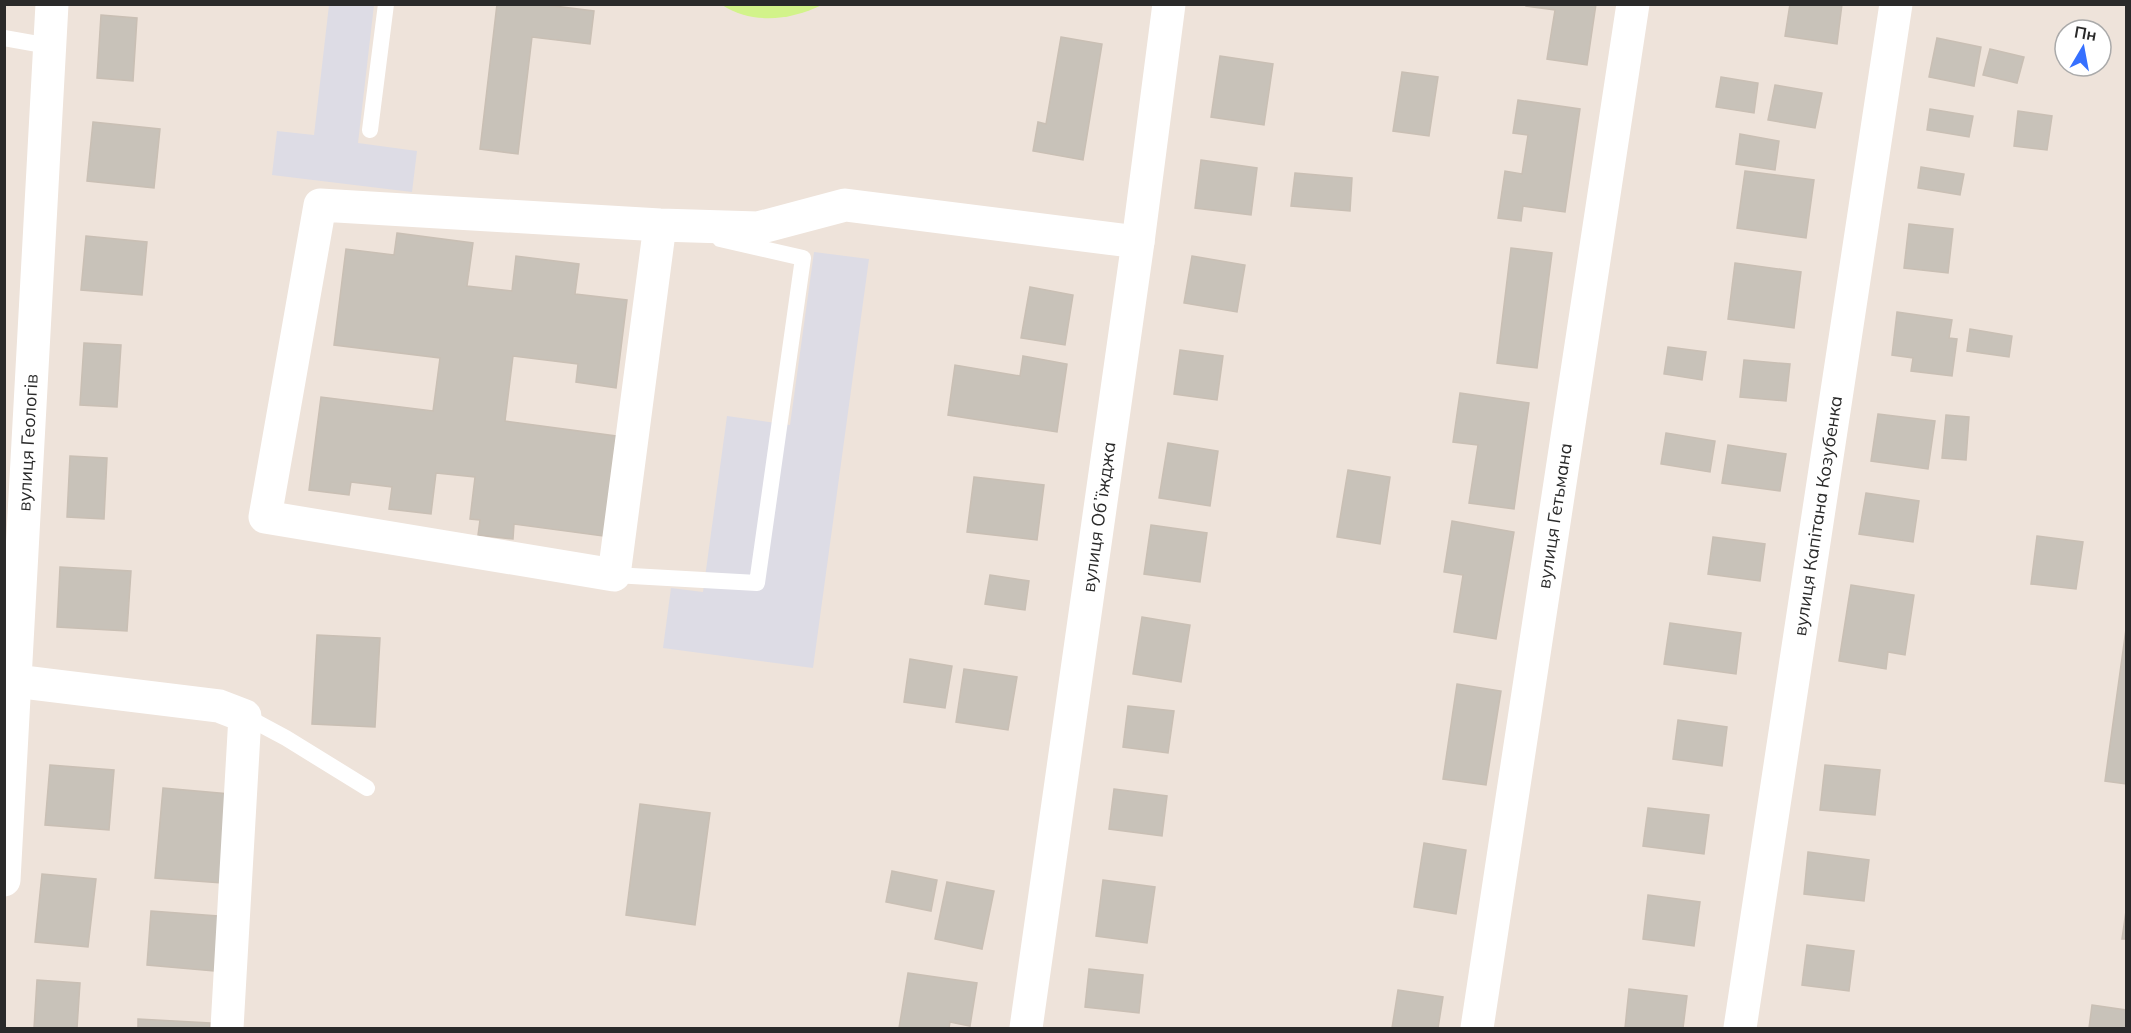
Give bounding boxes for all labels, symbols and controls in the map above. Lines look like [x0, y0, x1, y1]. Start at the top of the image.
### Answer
north arrow [2053, 18, 2113, 78]
text: Пн [2073, 21, 2098, 45]
street label: вулиця Геологів [12, 373, 43, 512]
street label: вулиця Капітана Козубенка [1788, 394, 1847, 638]
street label: вулиця Обʼїжджа [1077, 440, 1120, 594]
street label: вулиця Гетьмана [1532, 441, 1577, 590]

